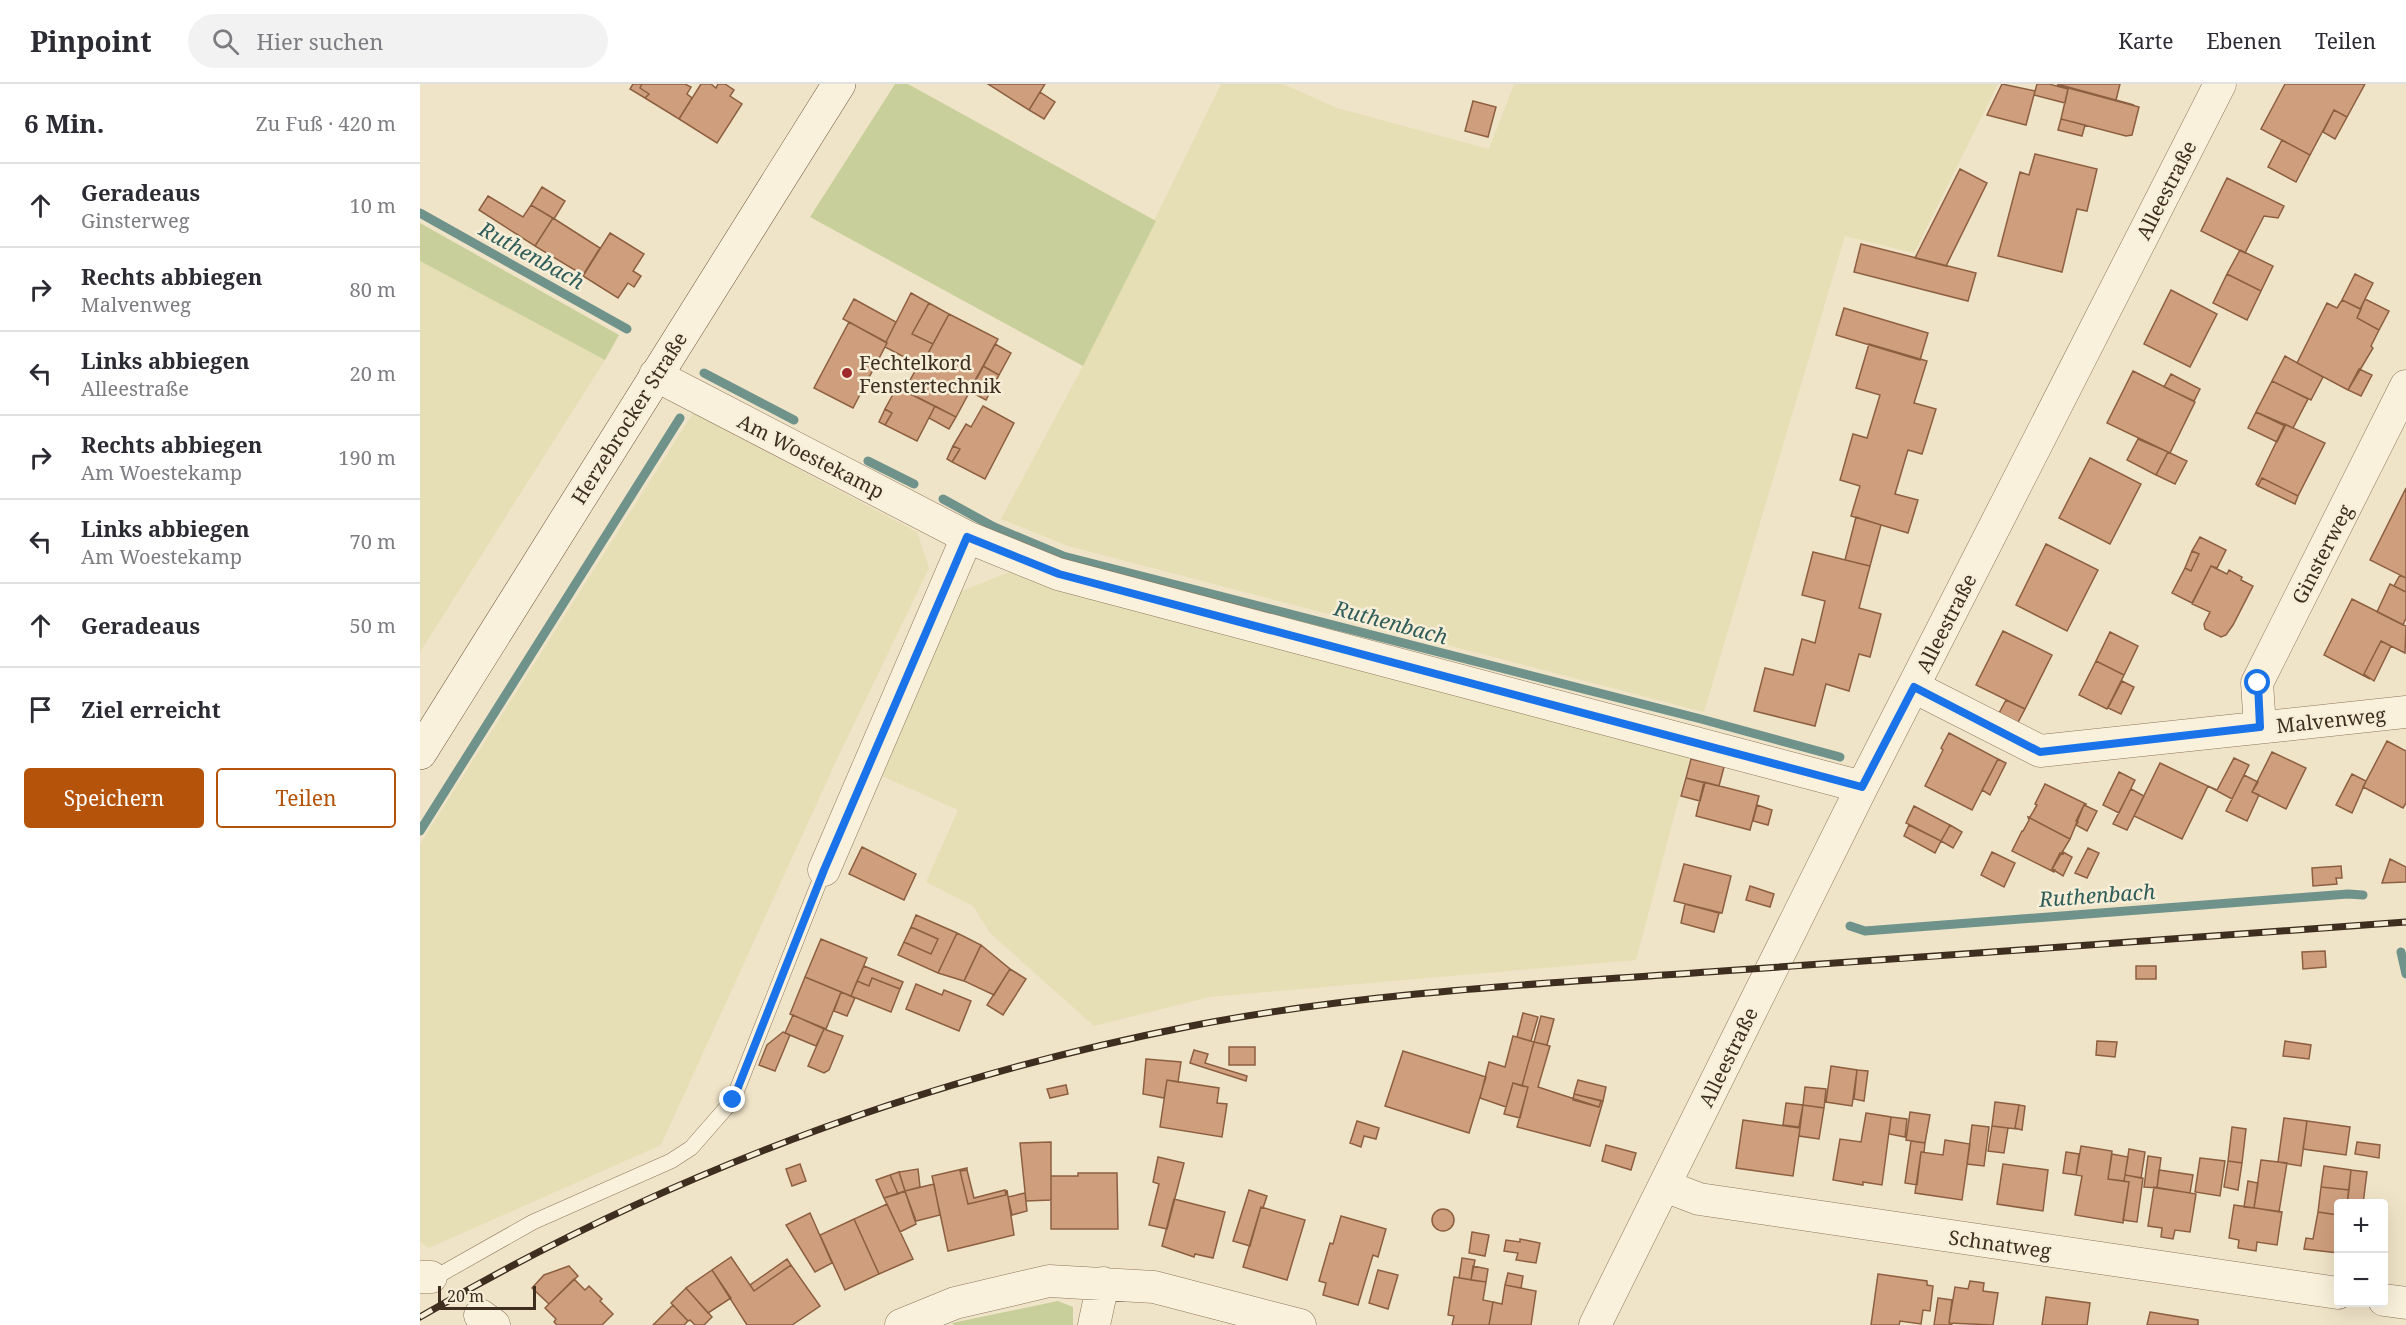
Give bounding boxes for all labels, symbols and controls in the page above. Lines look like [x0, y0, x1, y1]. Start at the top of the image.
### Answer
search box [188, 14, 608, 68]
text: Pinpoint [30, 22, 152, 60]
icon: search [209, 25, 242, 58]
text: Hier suchen [257, 26, 384, 56]
text: Karte [2118, 27, 2173, 55]
text: Ebenen [2206, 27, 2282, 55]
text: Teilen [2315, 27, 2376, 55]
text: 6 Min. [24, 105, 104, 141]
text: Zu Fuß · 420 m [256, 110, 396, 137]
street label: Alleestraße [2129, 136, 2203, 244]
text: Geradeaus [81, 177, 200, 207]
icon: ahead [24, 189, 57, 222]
text: 10 m [350, 192, 396, 219]
text: Ginsterweg [81, 207, 189, 234]
water label: Ruthenbach [473, 214, 590, 296]
text: Rechts abbiegen [81, 261, 262, 291]
icon: right [24, 273, 57, 306]
text: 80 m [350, 276, 396, 303]
text: Malvenweg [81, 291, 191, 318]
street label: Herzebrocker Straße [565, 327, 693, 509]
text: Links abbiegen [81, 345, 250, 375]
place label: Fechtelkord Fenstertechnik [859, 349, 1001, 399]
icon: left [24, 357, 57, 390]
text: 20 m [350, 360, 396, 387]
marker: Fechtelkord Fenstertechnik [840, 366, 854, 380]
text: Alleestraße [81, 375, 189, 402]
street label: Am Woestekamp [733, 407, 889, 505]
text: Rechts abbiegen [81, 429, 262, 459]
icon: right [24, 441, 57, 474]
text: 190 m [338, 444, 396, 471]
text: Am Woestekamp [81, 459, 242, 486]
street label: Ginsterweg [2285, 499, 2359, 608]
text: Links abbiegen [81, 513, 250, 543]
icon: left [24, 525, 57, 558]
text: 70 m [350, 528, 396, 555]
text: Am Woestekamp [81, 543, 242, 570]
street label: Alleestraße [1909, 569, 1983, 677]
water label: Ruthenbach [1330, 593, 1451, 651]
icon: ahead [24, 609, 57, 642]
text: Geradeaus [81, 610, 200, 640]
text: 50 m [350, 612, 396, 639]
route start [2244, 669, 2270, 695]
icon: arrive [24, 693, 57, 726]
text: Ziel erreicht [81, 694, 221, 724]
street label: Malvenweg [2275, 701, 2387, 739]
button: Speichern [24, 768, 204, 828]
button: Teilen [216, 768, 396, 828]
water label: Ruthenbach [2037, 877, 2157, 913]
street label: Alleestraße [1692, 1003, 1764, 1111]
route end [719, 1086, 745, 1112]
map controls [2334, 1199, 2388, 1307]
button: + [2334, 1199, 2388, 1253]
street label: Schnatweg [1947, 1223, 2053, 1265]
button: − [2334, 1253, 2388, 1307]
scale bar [438, 1283, 536, 1310]
text: 20 m [447, 1285, 484, 1307]

